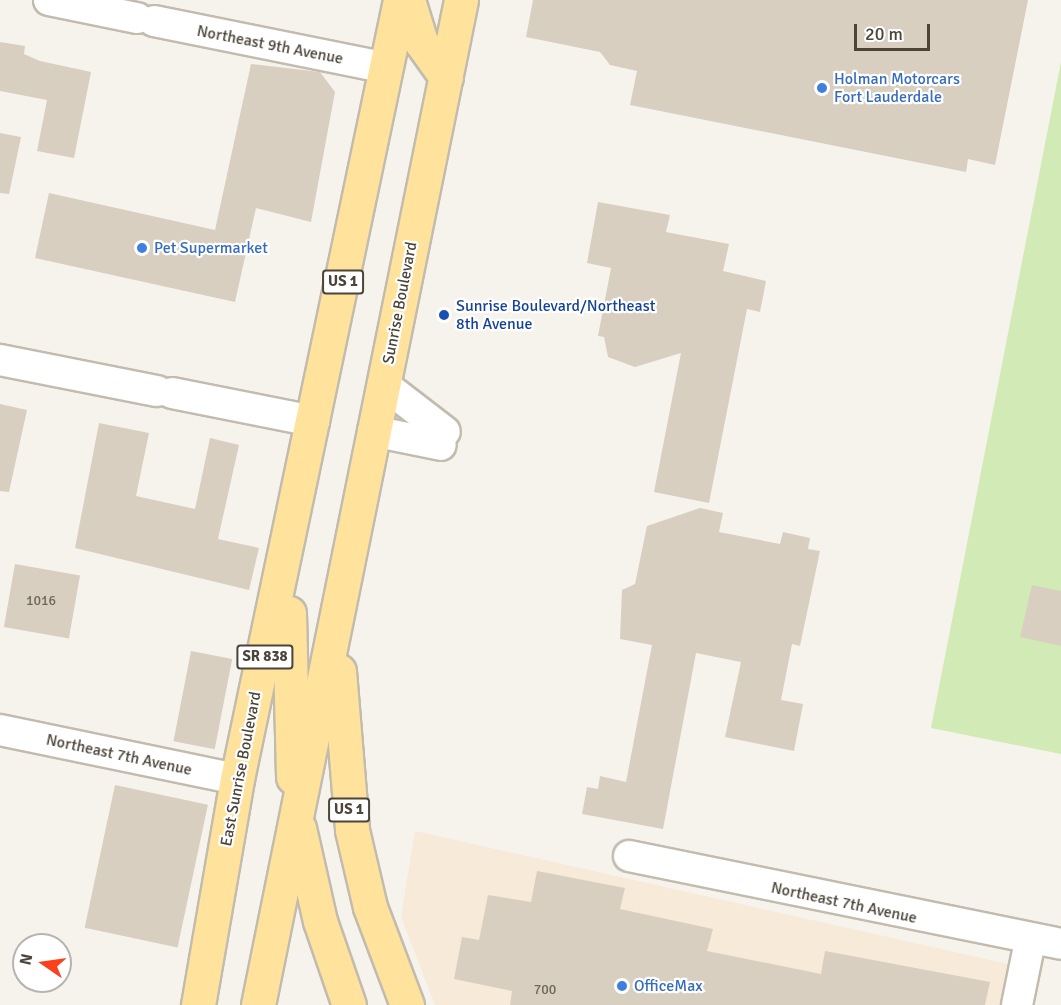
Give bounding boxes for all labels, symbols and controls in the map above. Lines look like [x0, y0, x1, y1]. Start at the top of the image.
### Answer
scale bar [857, 12, 934, 50]
street label: Northeast 9th Avenue [195, 21, 345, 69]
text: 20 m [865, 23, 903, 45]
place label: Holman Motorcars Fort Lauderdale [834, 69, 960, 107]
marker: Holman Motorcars Fort Lauderdale [815, 81, 829, 95]
place label: Pet Supermarket [154, 238, 268, 258]
street label: Sunrise Boulevard [379, 240, 421, 366]
marker: Pet Supermarket [135, 241, 149, 255]
road number: US 1 [322, 270, 364, 294]
place label: Sunrise Boulevard/Northeast 8th Avenue [456, 296, 655, 334]
marker: Sunrise Boulevard/Northeast 8th Avenue [437, 308, 451, 322]
house number: 1016 [26, 593, 56, 609]
road number: SR 838 [235, 645, 295, 669]
street label: East Sunrise Boulevard [217, 690, 265, 848]
street label: Northeast 7th Avenue [44, 730, 194, 780]
road number: US 1 [328, 798, 370, 822]
street label: Northeast 7th Avenue [769, 878, 919, 928]
north arrow [12, 933, 72, 993]
text: N [15, 952, 37, 967]
place label: OfficeMax [634, 976, 703, 996]
marker: OfficeMax [615, 979, 629, 993]
house number: 700 [534, 982, 556, 998]

